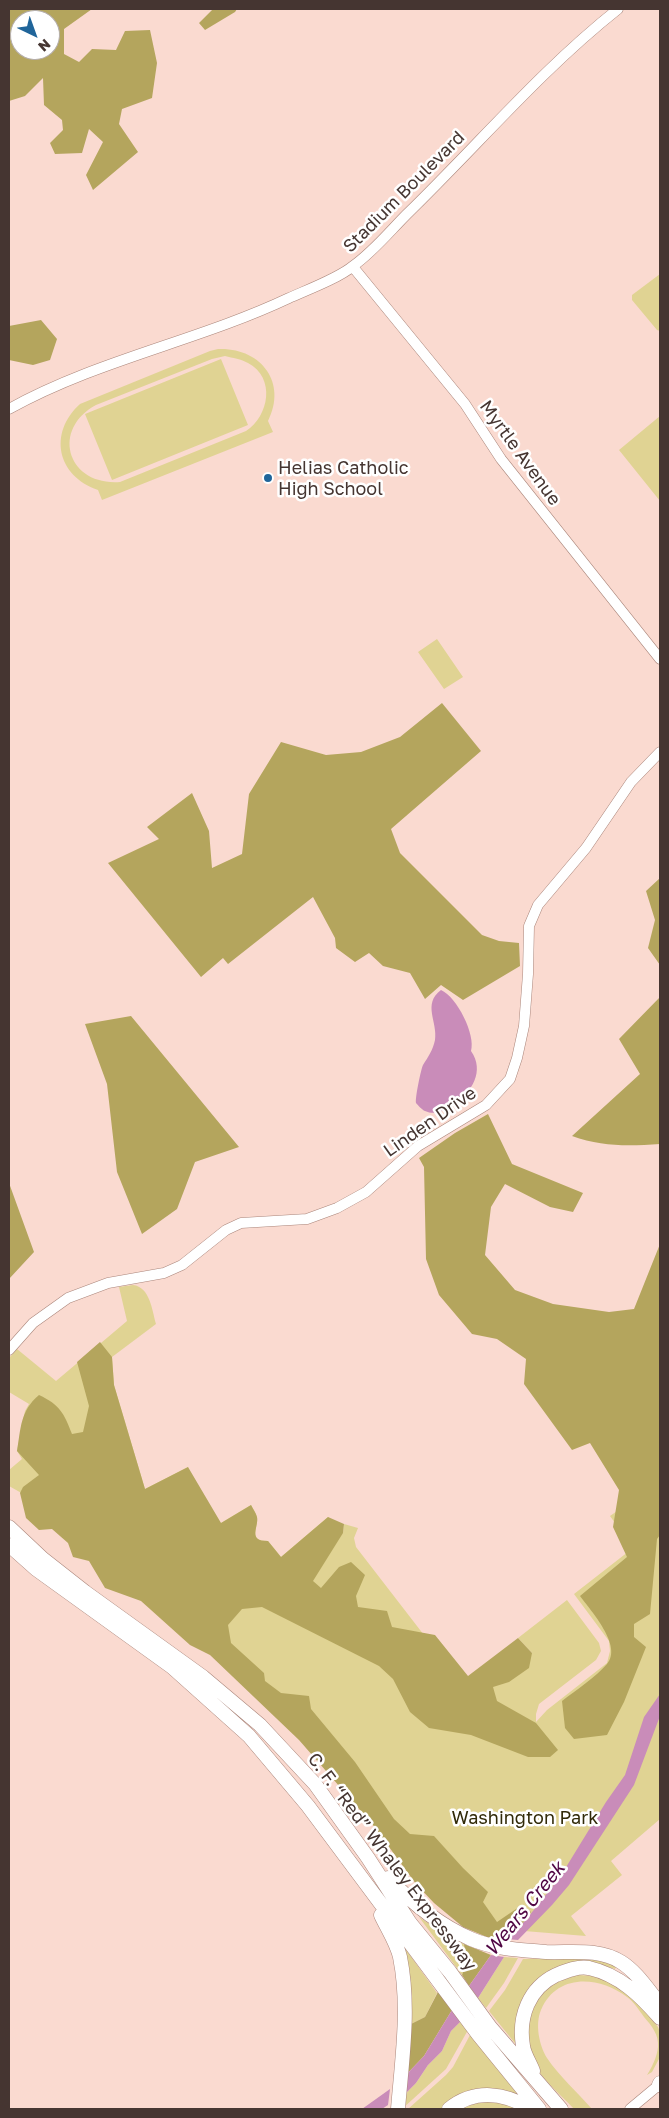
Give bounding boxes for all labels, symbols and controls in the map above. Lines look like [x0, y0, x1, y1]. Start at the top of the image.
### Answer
north arrow [10, 10, 60, 60]
text: N [35, 36, 54, 56]
street label: Stadium Boulevard [339, 127, 469, 257]
street label: Myrtle Avenue [475, 396, 565, 510]
place label: Helias Catholic High School [278, 457, 409, 499]
marker: Helias Catholic High School [262, 472, 274, 484]
street label: Linden Drive [380, 1082, 480, 1162]
street label: C. F. “Red” Whaley Expressway [303, 1749, 481, 1975]
park label: Washington Park [452, 1807, 598, 1829]
water label: Wears Creek [480, 1857, 570, 1961]

